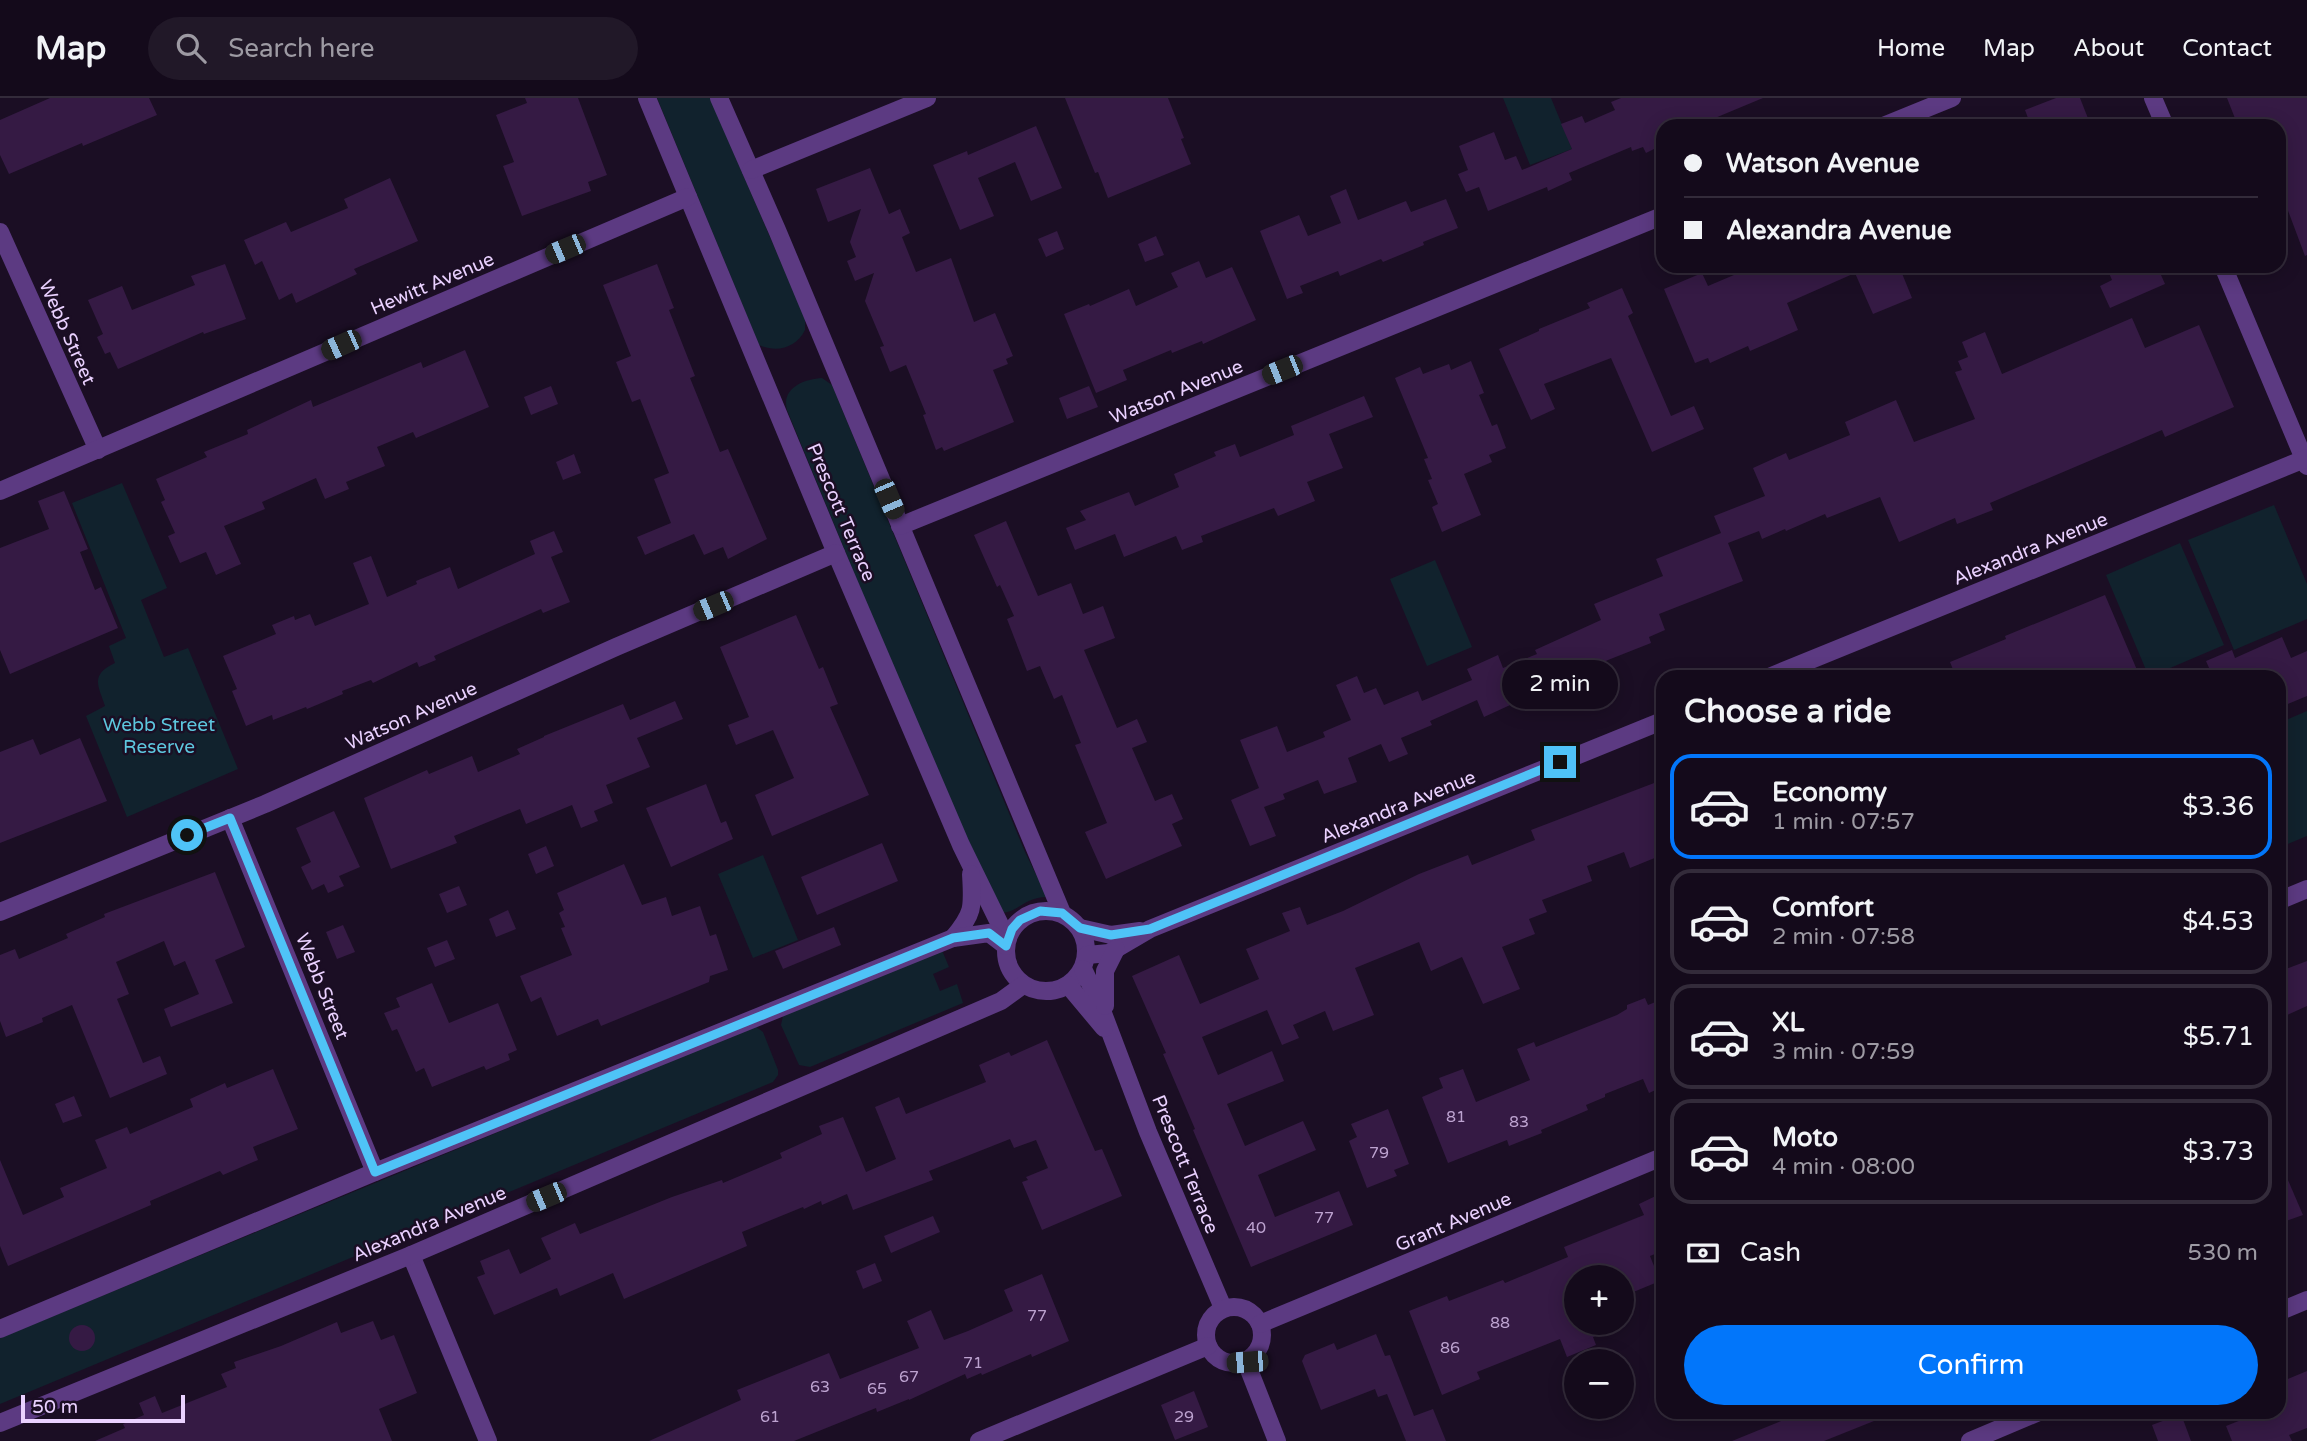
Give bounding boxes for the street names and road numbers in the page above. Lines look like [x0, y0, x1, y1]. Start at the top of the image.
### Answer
street label: Hewitt Avenue [367, 248, 497, 320]
street label: Webb Street [34, 277, 100, 388]
street label: Watson Avenue [1107, 355, 1246, 429]
street label: Prescott Terrace [802, 440, 880, 585]
street label: Alexandra Avenue [1950, 508, 2111, 590]
street label: Watson Avenue [342, 677, 480, 755]
street label: Alexandra Avenue [1318, 766, 1479, 848]
street label: Webb Street [291, 930, 353, 1043]
street label: Prescott Terrace [1147, 1092, 1223, 1237]
street label: Alexandra Avenue [349, 1182, 510, 1266]
street label: Grant Avenue [1392, 1188, 1515, 1256]

